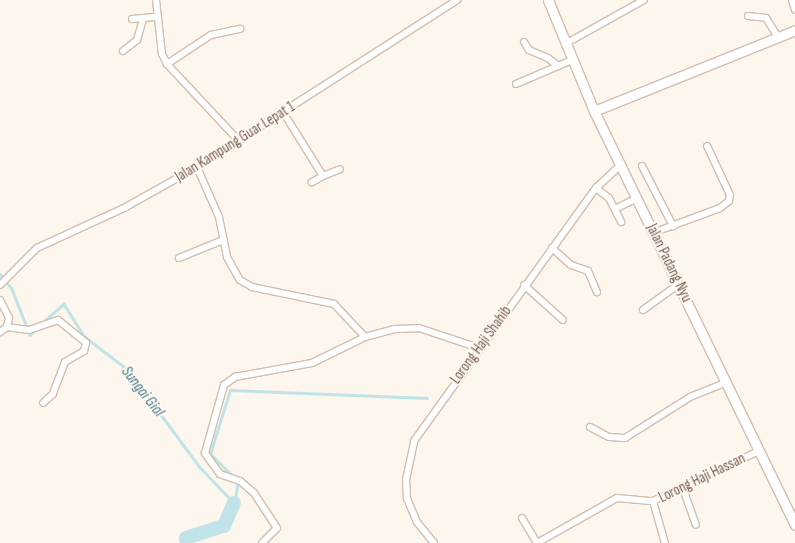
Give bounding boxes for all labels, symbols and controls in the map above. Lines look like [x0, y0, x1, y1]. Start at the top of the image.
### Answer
street label: Jalan Kampung Guar Lepat 1 [172, 98, 298, 186]
street label: Jalan Padang Nyu [642, 221, 696, 305]
street label: Lorong Haji Shahib [447, 302, 515, 388]
water label: Sungai Gial [116, 363, 168, 421]
street label: Lorong Haji Hassan [656, 449, 748, 507]

